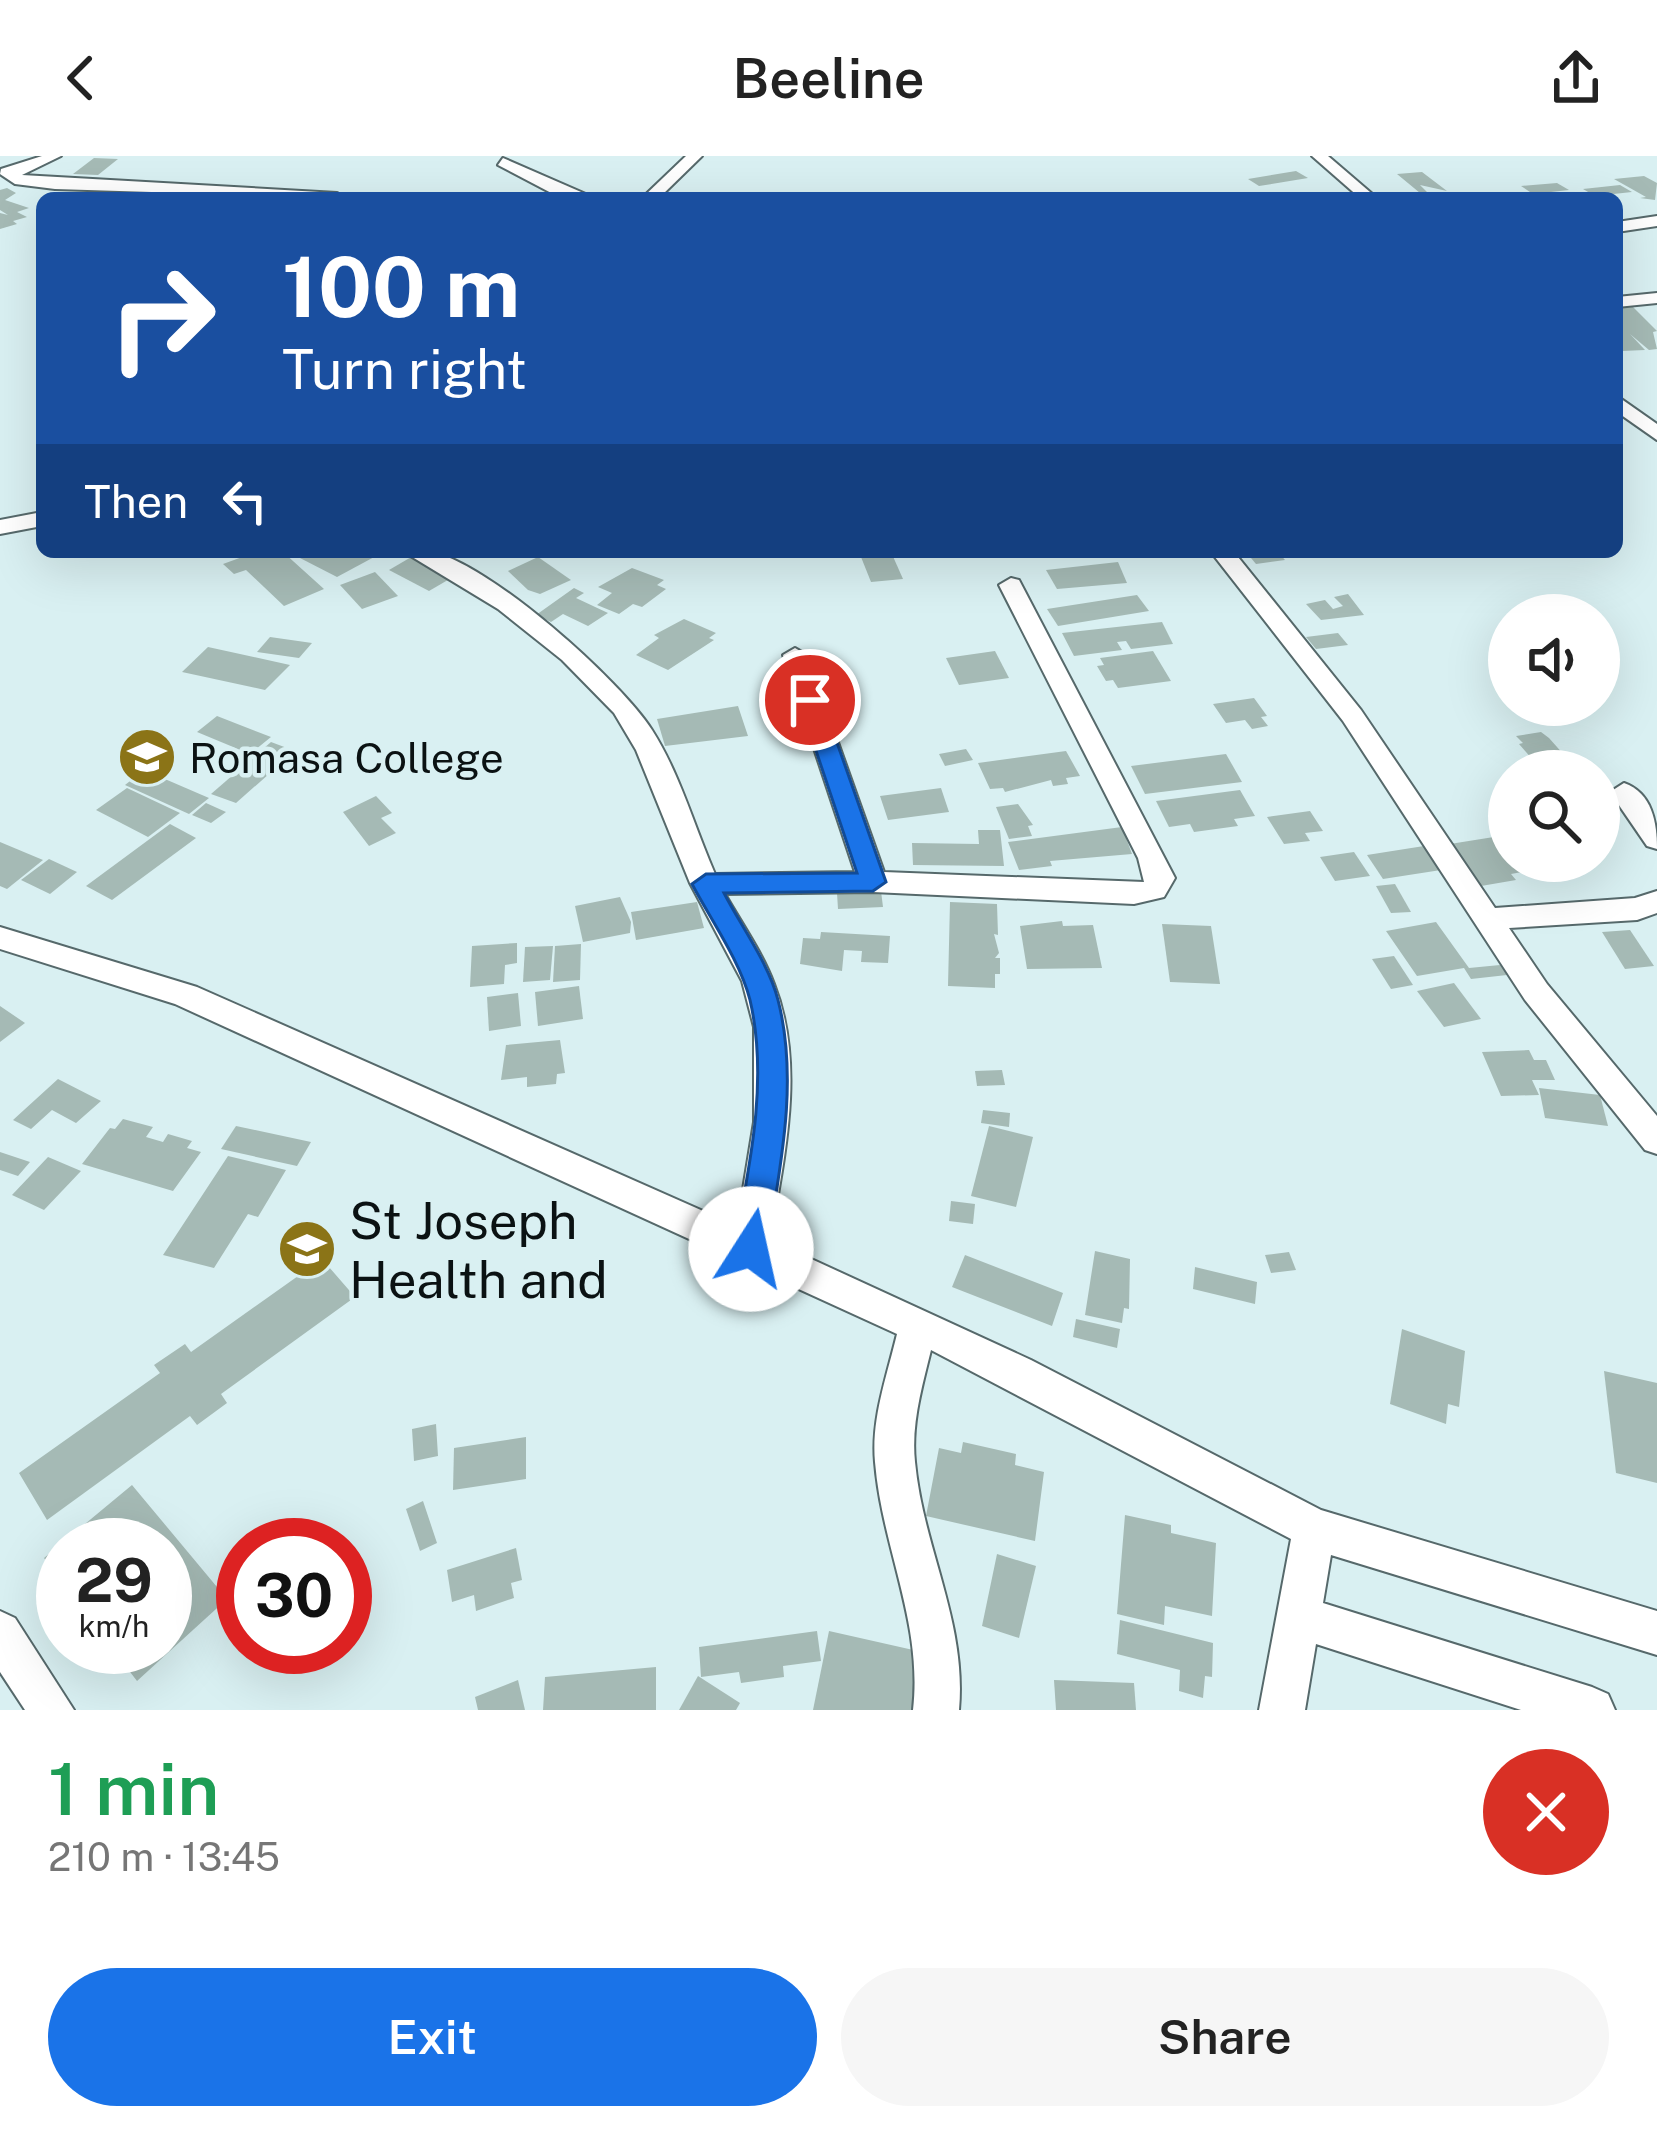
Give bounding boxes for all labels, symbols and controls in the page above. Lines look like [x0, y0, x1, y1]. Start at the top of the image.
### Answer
icon: back [48, 45, 114, 111]
icon: share [1543, 45, 1609, 111]
text: Beeline [732, 47, 925, 110]
text: 100 m [282, 237, 520, 336]
icon: right [84, 240, 240, 396]
text: Turn right [282, 338, 527, 401]
icon: left [212, 468, 278, 534]
text: Then [84, 475, 188, 528]
map controls [1488, 594, 1620, 882]
button: sound [1488, 594, 1620, 726]
pin [759, 649, 861, 751]
icon: arrive [777, 667, 843, 733]
school or university icon: Romasa College [116, 726, 178, 788]
place label: Romasa College [189, 733, 504, 782]
button: search [1488, 750, 1620, 882]
position arrow [688, 1186, 814, 1312]
place label: St Joseph Health and [349, 1191, 608, 1309]
school or university icon: St Joseph Health and [276, 1218, 338, 1280]
speed limit sign: 30 [216, 1518, 372, 1674]
text: 29 [75, 1545, 153, 1616]
text: km/h [79, 1608, 149, 1644]
text: 1 min [48, 1747, 219, 1831]
button: close [1483, 1749, 1609, 1875]
text: 210 m · 13:45 [48, 1834, 280, 1880]
button: Exit [48, 1968, 817, 2106]
button: Share [841, 1968, 1609, 2106]

